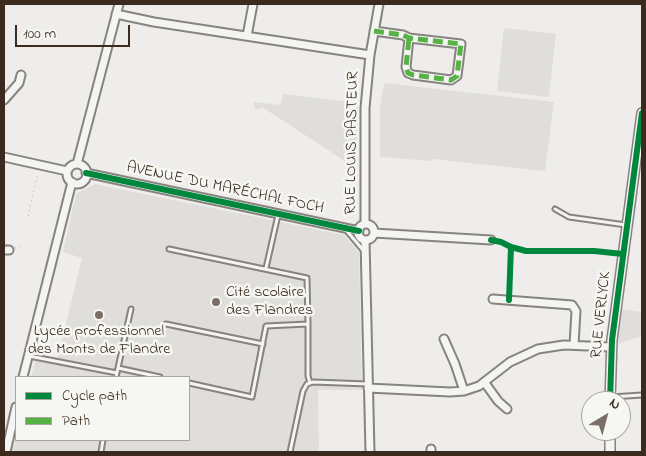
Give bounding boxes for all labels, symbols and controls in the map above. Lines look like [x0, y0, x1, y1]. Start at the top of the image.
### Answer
scale bar [18, 15, 132, 47]
text: 100 m [23, 23, 56, 45]
street label: RUE LOUIS PASTEUR [342, 71, 364, 215]
street label: AVENUE DU MARÉCHAL FOCH [125, 159, 325, 219]
street label: RUE VERLYCK [588, 271, 616, 359]
place label: Cité scolaire des Flandres [226, 283, 313, 321]
marker: Cité scolaire des Flandres [210, 296, 222, 308]
marker: Lycée professionnel des Monts de Flandre [93, 309, 105, 321]
place label: Lycée professionnel des Monts de Flandre [28, 322, 170, 360]
legend [15, 376, 190, 441]
text: Cycle path [62, 385, 127, 407]
north arrow [581, 391, 631, 441]
text: N [605, 393, 625, 416]
text: Path [62, 410, 90, 432]

